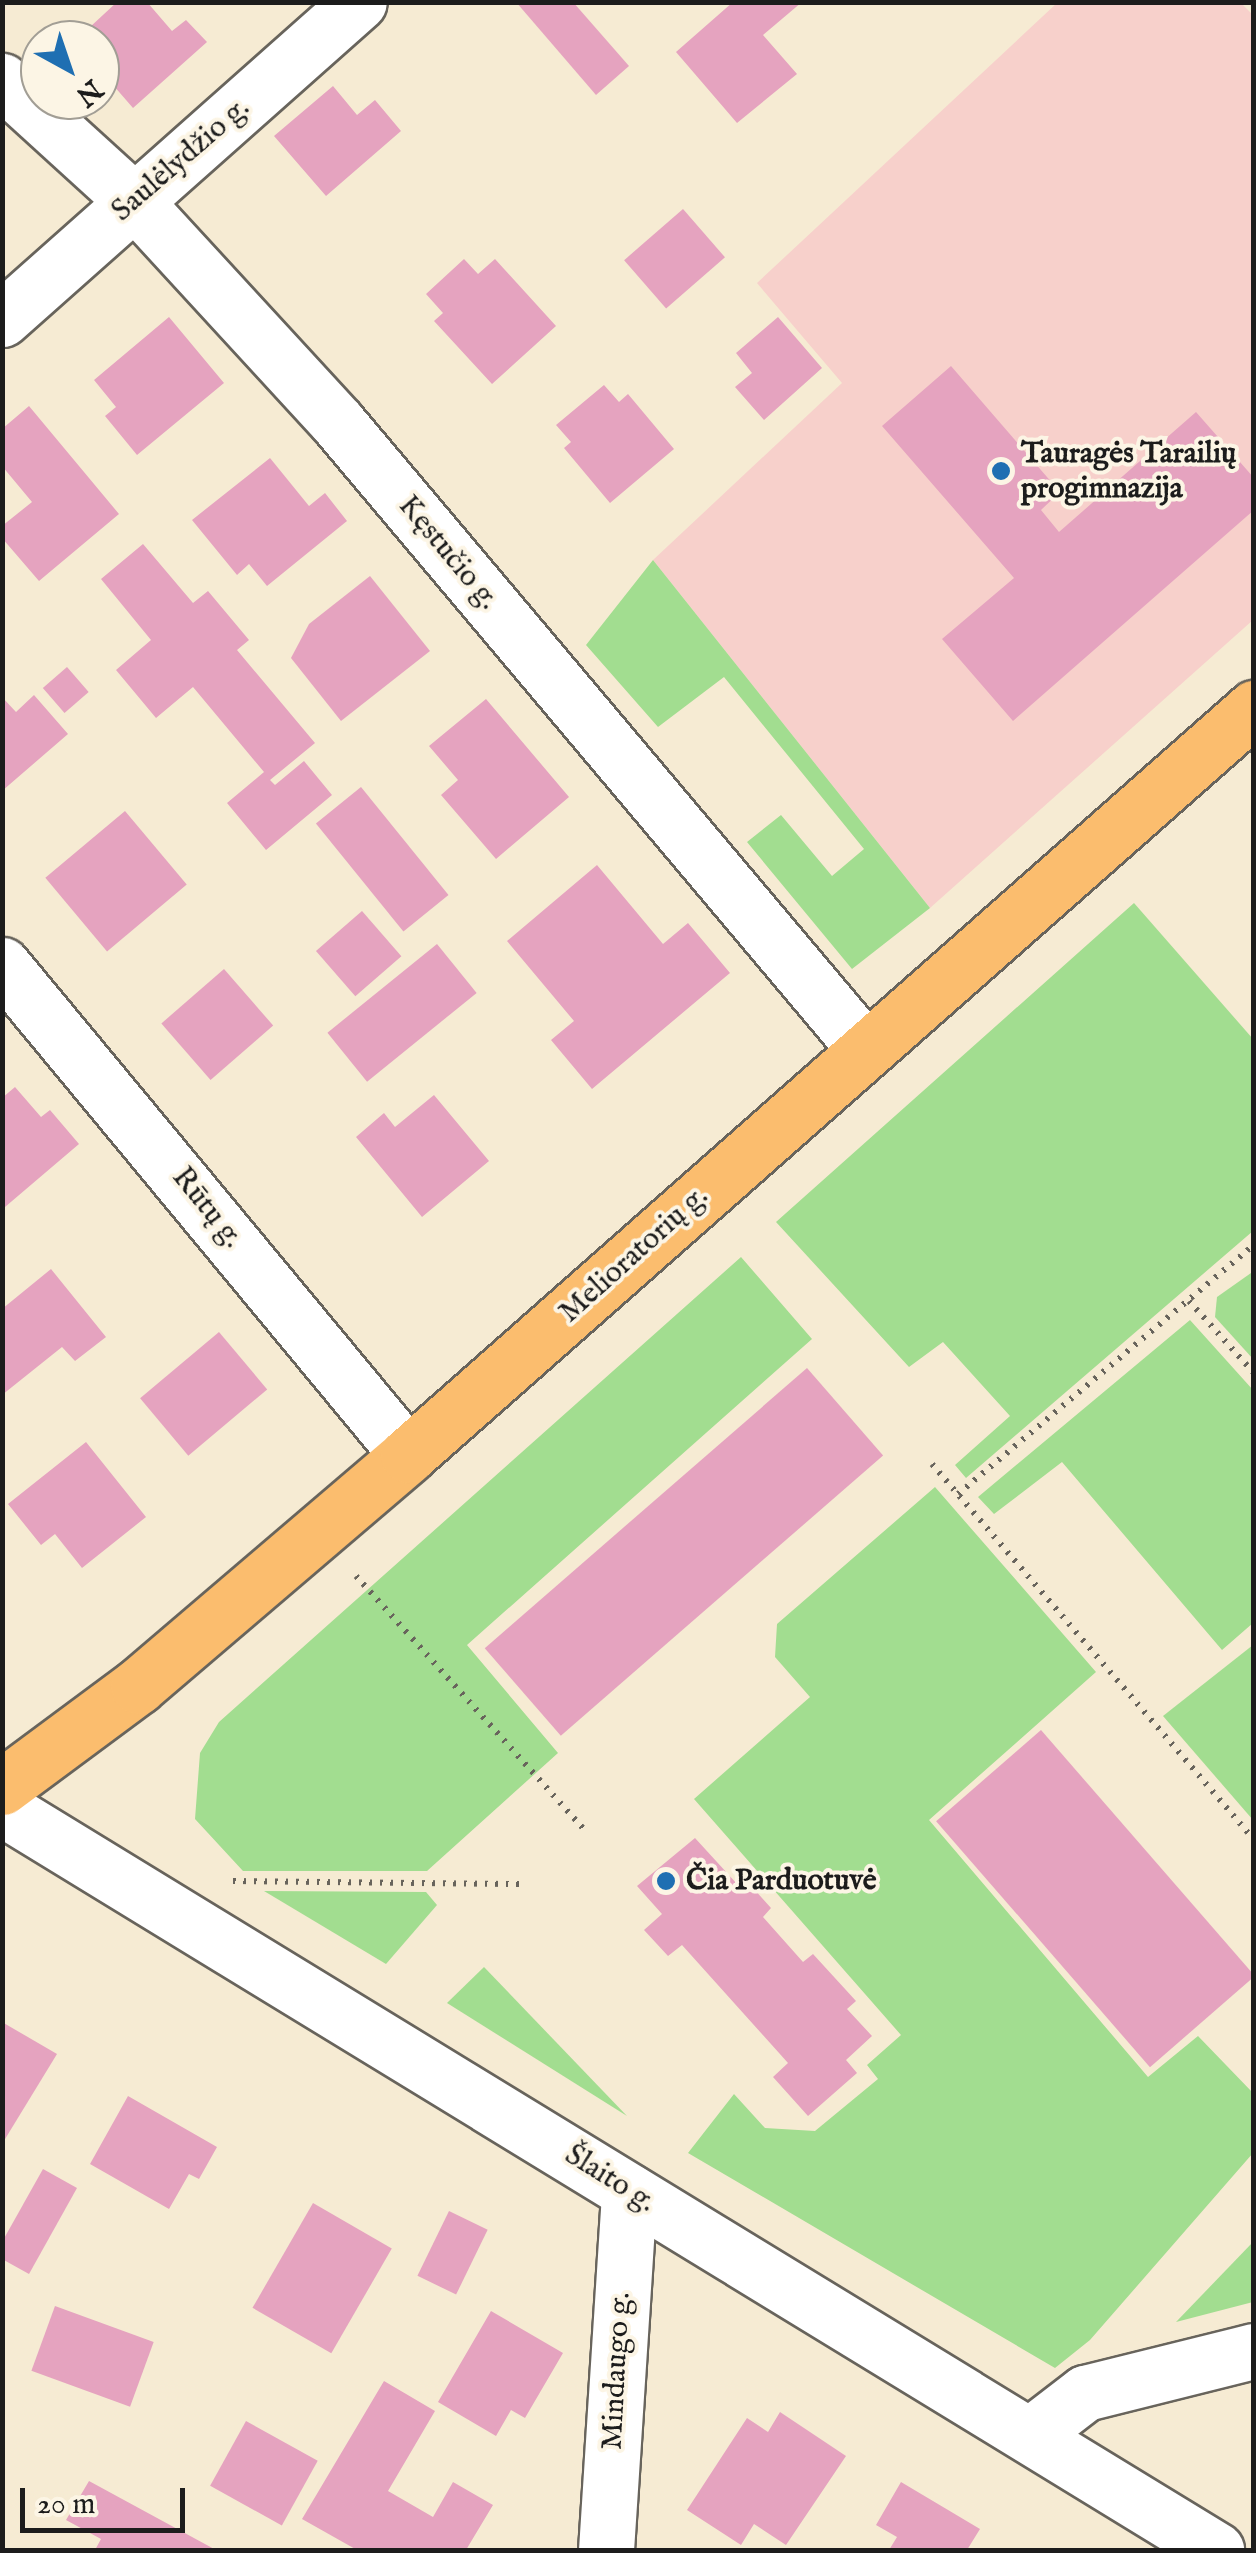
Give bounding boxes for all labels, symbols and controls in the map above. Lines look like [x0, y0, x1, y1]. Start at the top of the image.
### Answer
north arrow [20, 20, 120, 120]
text: N [68, 71, 109, 113]
street label: Saulėlydžio g. [105, 90, 257, 230]
place label: Tauragės Tarailių progimnazija [1021, 436, 1236, 506]
marker: Tauragės Tarailių progimnazija [990, 460, 1012, 482]
street label: Kęstučio g. [390, 489, 506, 617]
street label: Rūtų g. [164, 1160, 250, 1256]
street label: Melioratorių g. [552, 1179, 716, 1331]
place label: Čia Parduotuvė [686, 1863, 876, 1899]
marker: Čia Parduotuvė [655, 1870, 677, 1892]
street label: Šlaito g. [558, 2137, 662, 2221]
street label: Mindaugo g. [595, 2291, 639, 2451]
scale bar [25, 2468, 190, 2530]
text: 20 m [37, 2486, 96, 2524]

